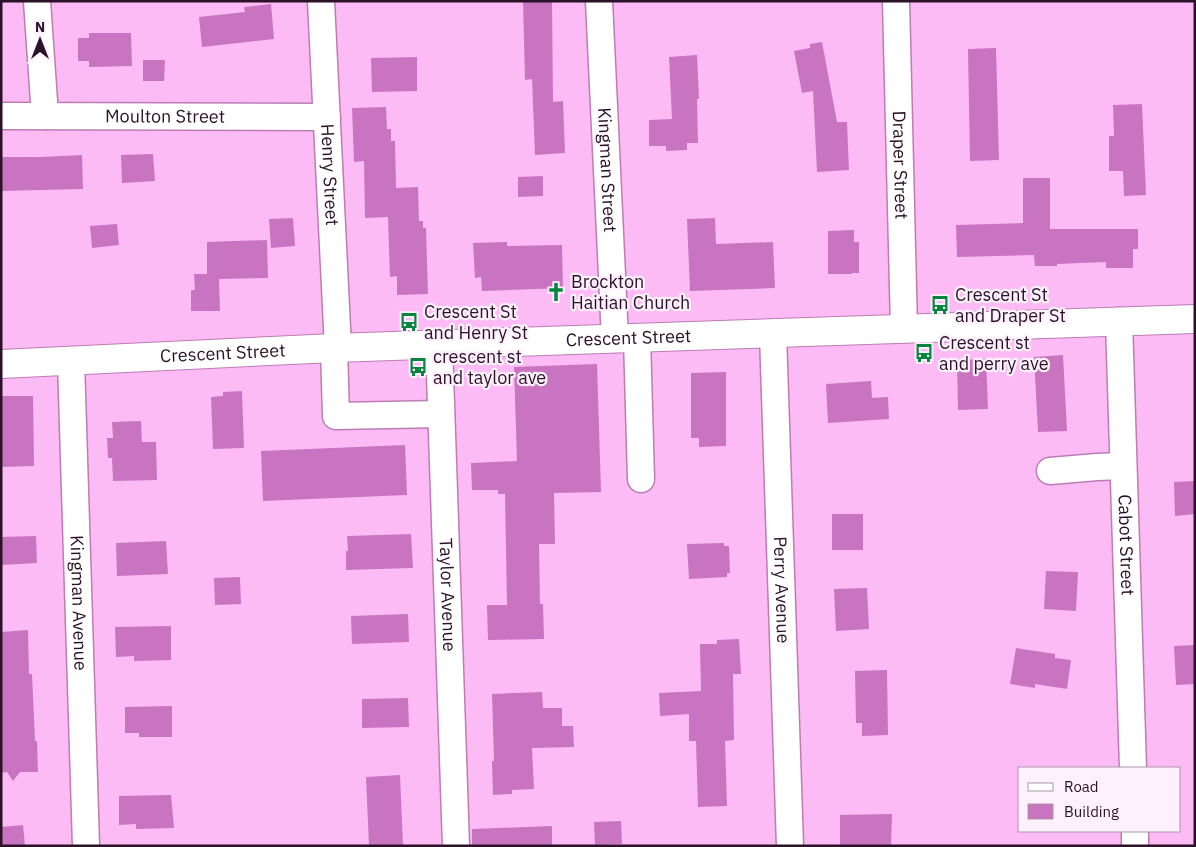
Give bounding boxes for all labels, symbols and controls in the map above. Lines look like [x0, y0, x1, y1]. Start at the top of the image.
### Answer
north arrow [15, 15, 65, 65]
text: N [35, 18, 45, 36]
street label: Moulton Street [105, 104, 225, 128]
street label: Kingman Street [593, 107, 622, 233]
street label: Draper Street [888, 110, 913, 220]
street label: Henry Street [316, 123, 344, 226]
place label: Brockton Haitian Church [571, 270, 690, 314]
church icon: Brockton Haitian Church [545, 281, 567, 303]
place label: Crescent St and Draper St [955, 283, 1066, 327]
bus stop icon: Crescent St and Draper St [929, 294, 951, 316]
place label: Crescent St and Henry St [424, 300, 528, 344]
bus stop icon: Crescent St and Henry St [398, 311, 420, 333]
street label: Crescent Street [565, 324, 692, 351]
place label: Crescent st and perry ave [939, 331, 1049, 375]
street label: Crescent Street [159, 338, 286, 367]
bus stop icon: Crescent st and perry ave [913, 342, 935, 364]
place label: crescent st and taylor ave [433, 345, 546, 389]
bus stop icon: crescent st and taylor ave [407, 356, 429, 378]
street label: Cabot Street [1113, 494, 1140, 596]
street label: Kingman Avenue [65, 535, 93, 671]
street label: Perry Avenue [769, 536, 795, 644]
street label: Taylor Avenue [435, 538, 461, 652]
legend [1018, 767, 1181, 832]
text: Road [1064, 777, 1099, 796]
text: Building [1064, 802, 1119, 821]

